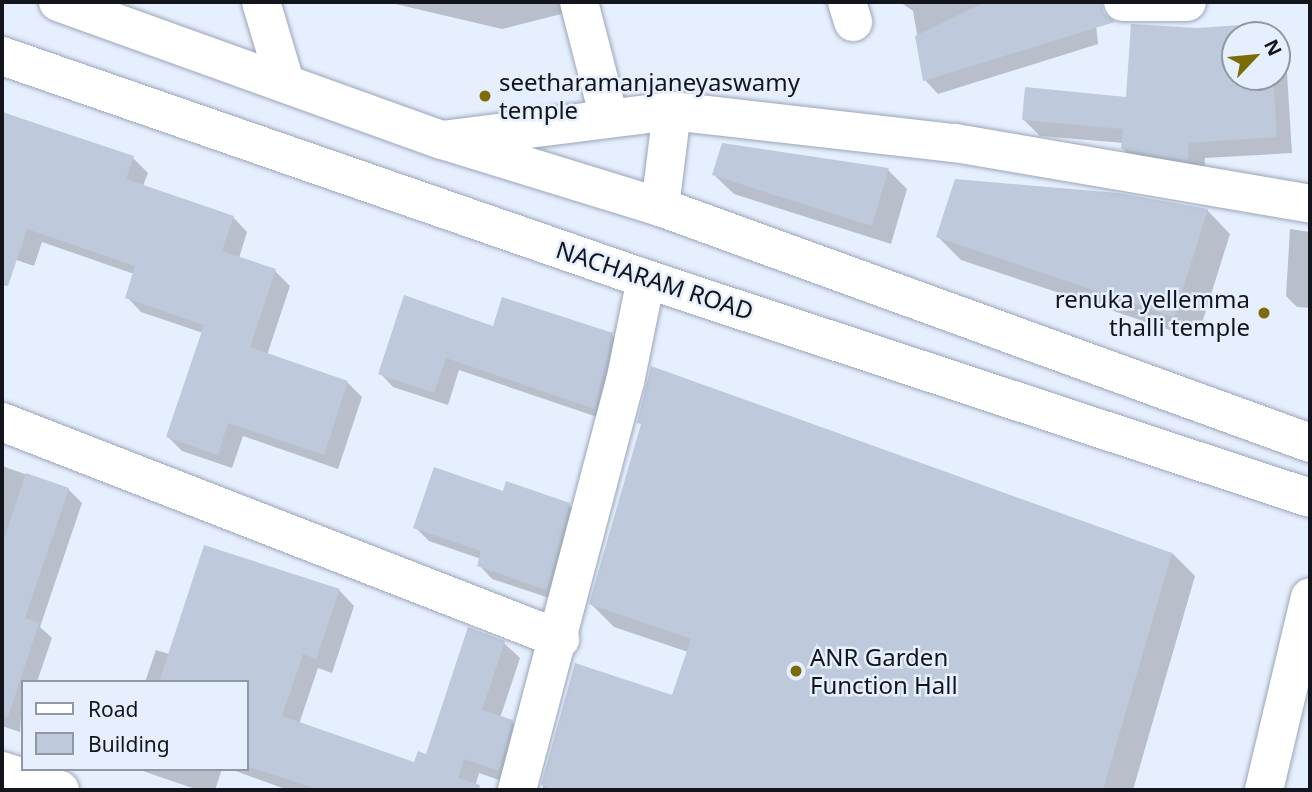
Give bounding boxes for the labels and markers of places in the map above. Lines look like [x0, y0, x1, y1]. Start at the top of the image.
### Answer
place label: seetharamanjaneyaswamy temple [499, 68, 800, 124]
marker: seetharamanjaneyaswamy temple [477, 88, 493, 104]
place label: renuka yellemma thalli temple [1055, 285, 1250, 341]
marker: renuka yellemma thalli temple [1256, 305, 1272, 321]
place label: ANR Garden Function Hall [810, 643, 958, 699]
marker: ANR Garden Function Hall [788, 663, 804, 679]

